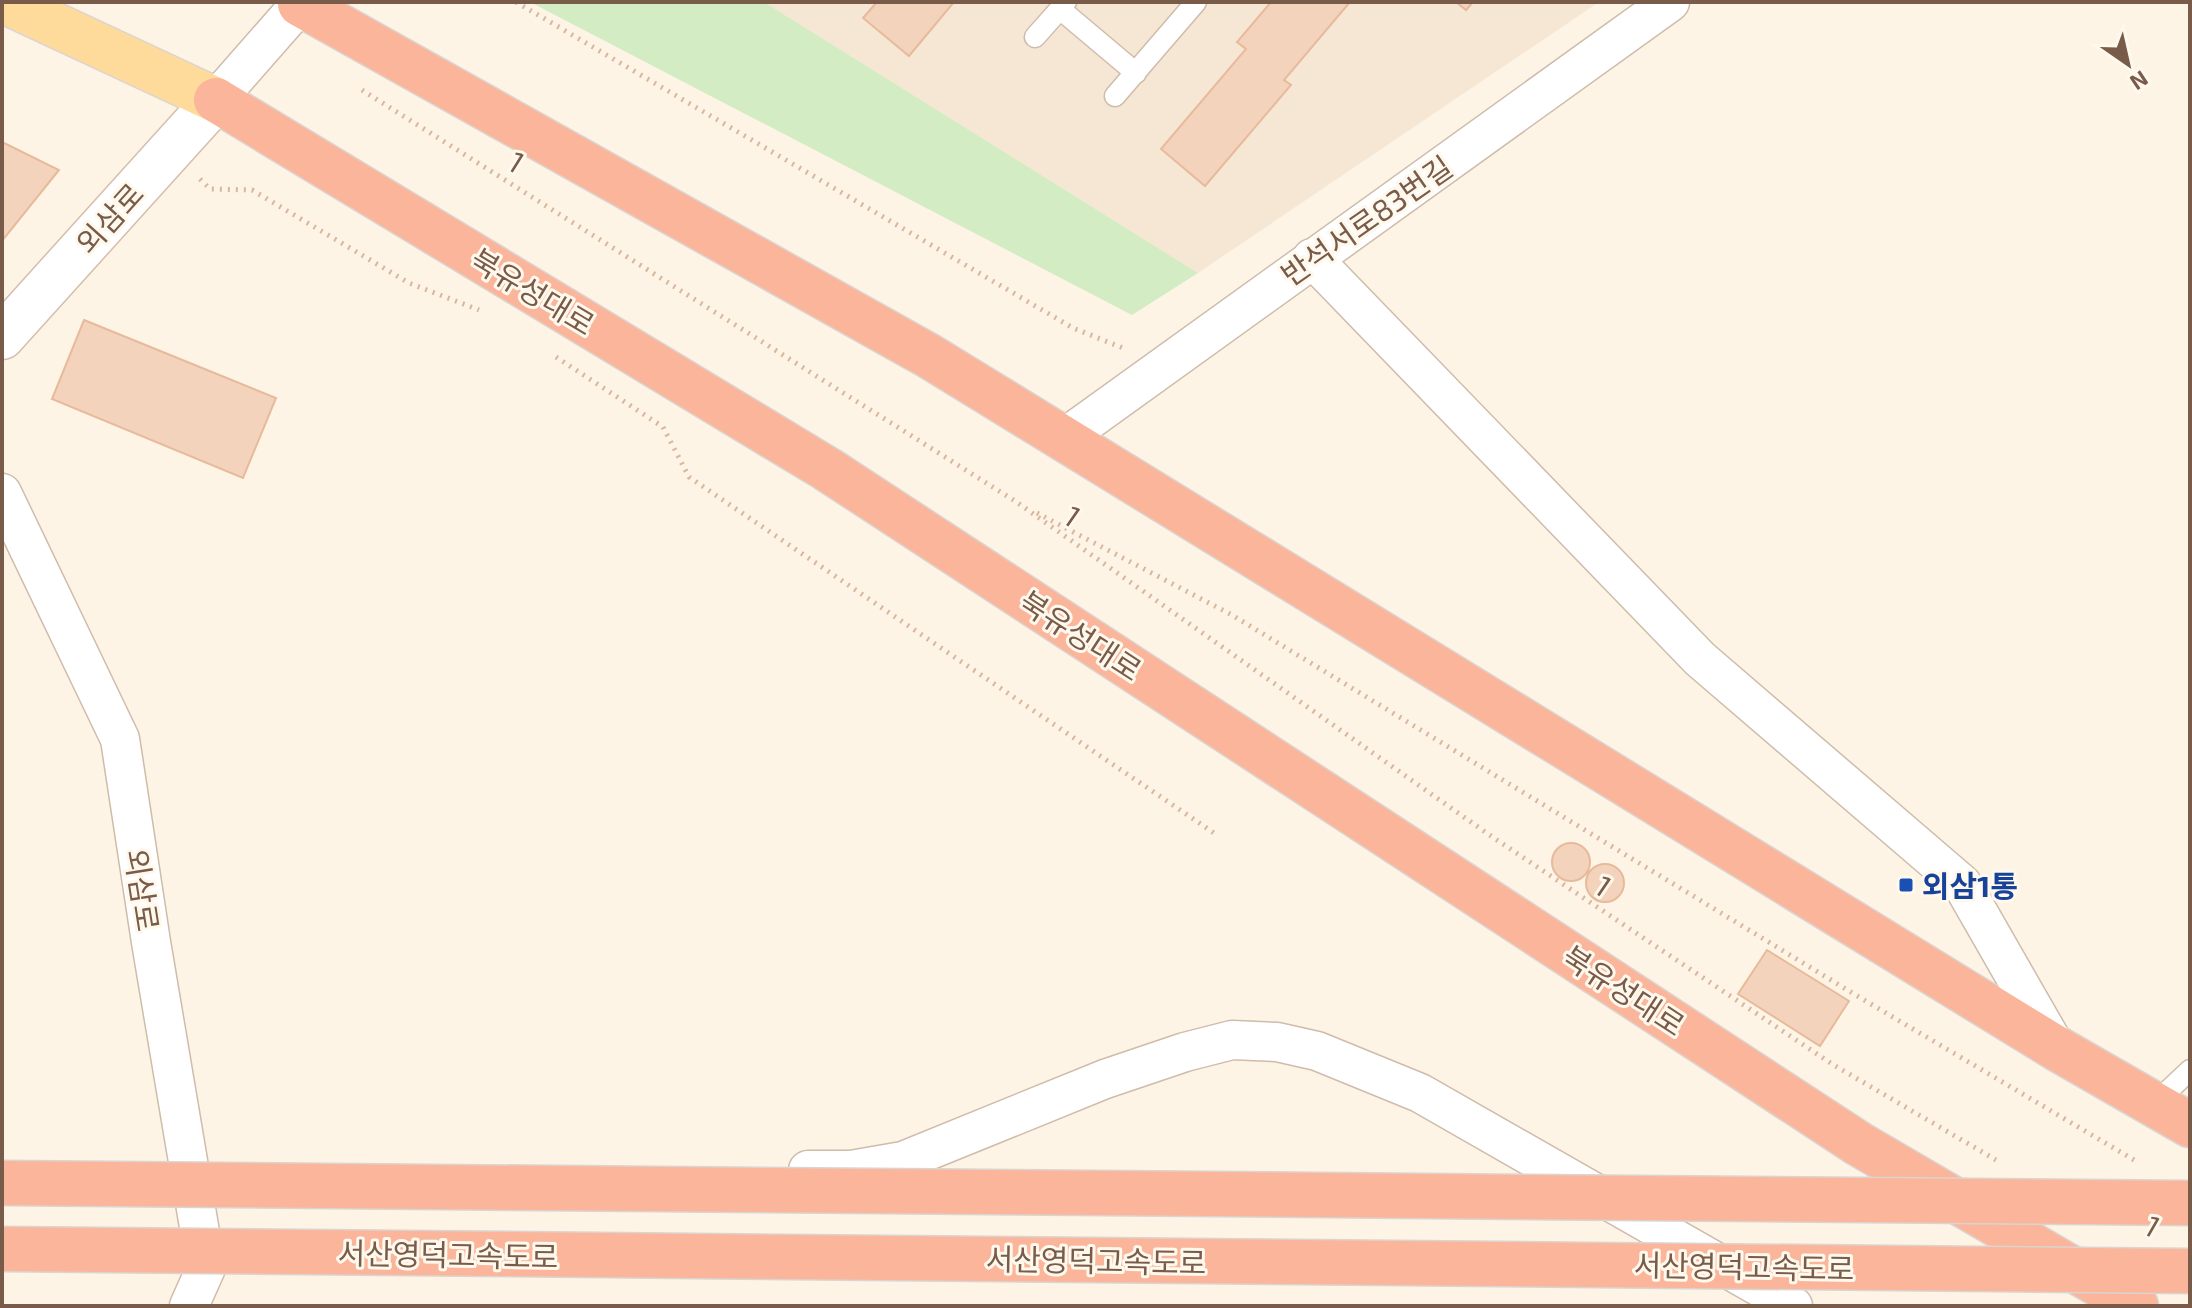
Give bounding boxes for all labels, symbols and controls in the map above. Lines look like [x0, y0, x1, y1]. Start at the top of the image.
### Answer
north arrow [2088, 24, 2168, 104]
text: N [2126, 66, 2154, 97]
street label: 1 [502, 143, 532, 179]
street label: 반석서로83번길 [1274, 148, 1458, 292]
street label: 외삼로 [68, 175, 150, 261]
street label: 북유성대로 [465, 240, 601, 342]
street label: 1 [1058, 497, 1088, 533]
street label: 북유성대로 [1013, 582, 1149, 688]
street label: 외삼로 [119, 846, 167, 934]
street label: 1 [1589, 867, 1619, 903]
place label: 외삼1통 [1922, 867, 2018, 903]
marker: 외삼1통 [1897, 876, 1915, 894]
street label: 북유성대로 [1556, 937, 1692, 1043]
street label: 1 [2139, 1206, 2167, 1244]
street label: 서산영덕고속도로 [337, 1234, 559, 1274]
street label: 서산영덕고속도로 [985, 1240, 1207, 1280]
street label: 서산영덕고속도로 [1633, 1246, 1855, 1286]

